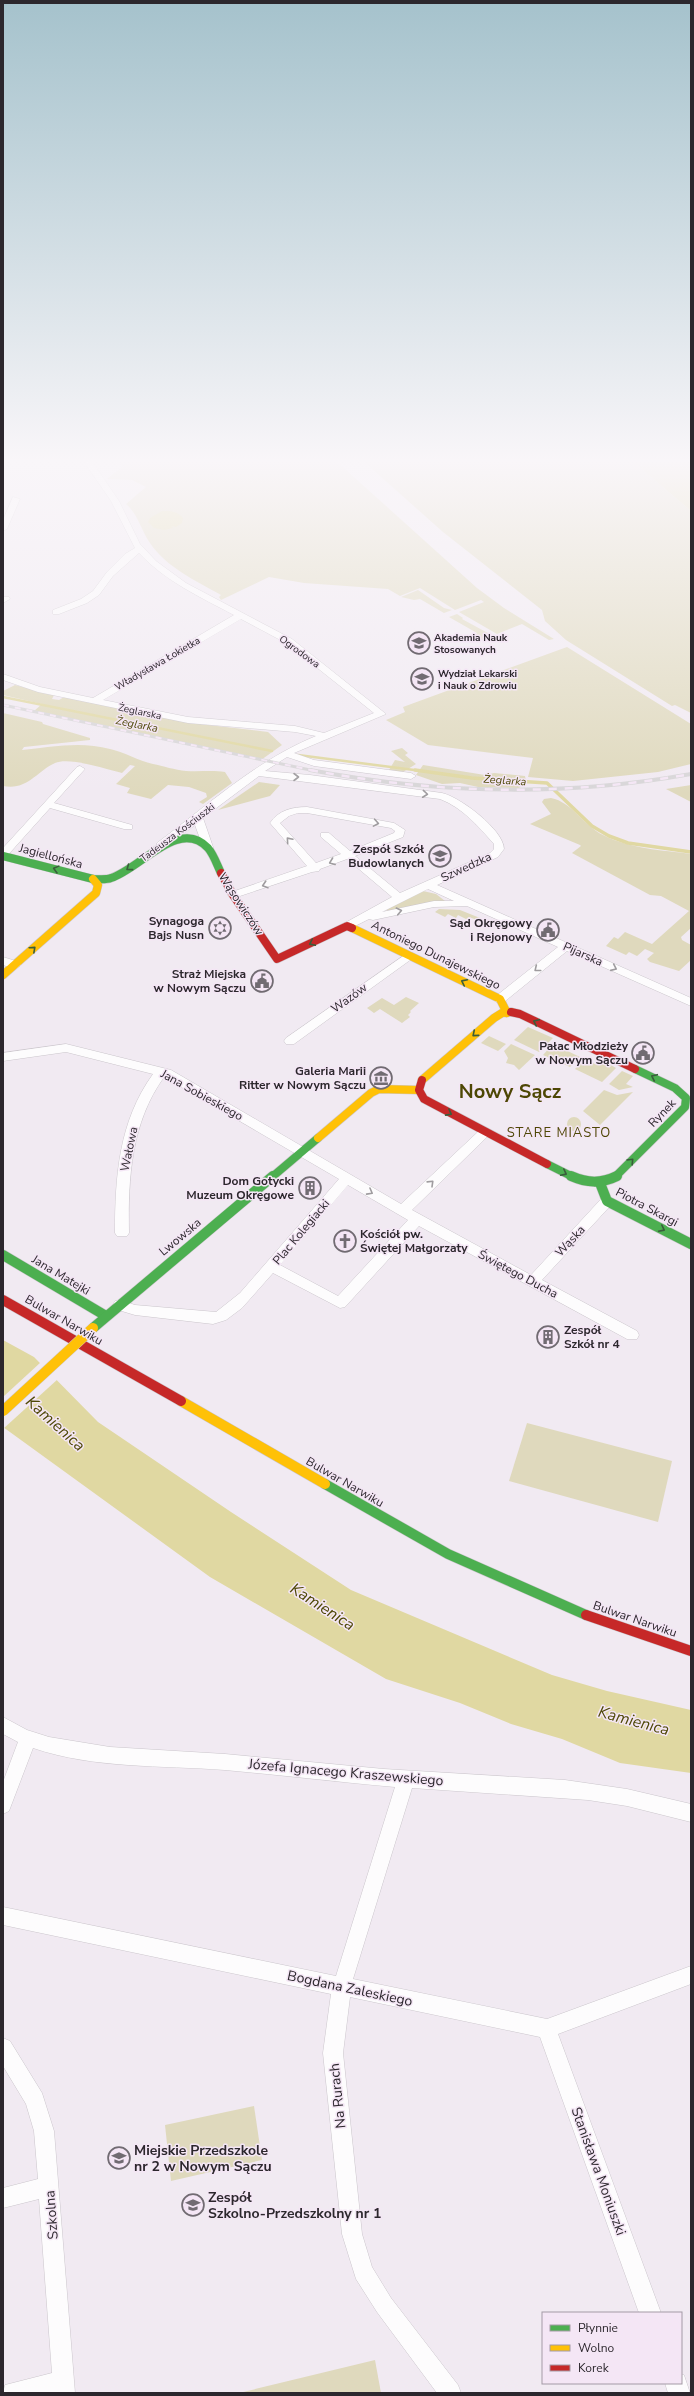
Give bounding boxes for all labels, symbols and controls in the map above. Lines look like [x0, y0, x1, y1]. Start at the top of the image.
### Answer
school or university icon: Akademia Nauk Stosowanych [406, 630, 432, 656]
place label: Akademia Nauk Stosowanych [434, 631, 508, 657]
street label: Ogrodowa [276, 632, 323, 671]
street label: Władysława Łokietka [112, 634, 203, 694]
school or university icon: Wydział Lekarski i Nauk o Zdrowiu [409, 666, 435, 692]
place label: Wydział Lekarski i Nauk o Zdrowiu [438, 667, 517, 693]
street label: Żeglarska [117, 701, 163, 723]
water label: Żeglarka [114, 713, 160, 736]
water label: Żeglarka [483, 772, 527, 789]
one-way arrow [293, 773, 299, 781]
one-way arrow [422, 789, 428, 798]
street label: Tadeusza Kościuszki [137, 800, 218, 866]
one-way arrow [373, 818, 380, 827]
one-way arrow [287, 837, 294, 844]
street label: Jagiellońska [17, 840, 84, 872]
place label: Zespół Szkół Budowlanych [348, 841, 424, 871]
school or university icon: Zespół Szkół Budowlanych [427, 843, 453, 869]
street label: Szwedzka [438, 848, 494, 886]
one-way arrow [328, 858, 335, 866]
one-way arrow [127, 863, 134, 870]
one-way arrow [52, 866, 59, 874]
street label: Wąsowiczów [215, 870, 267, 938]
one-way arrow [261, 880, 268, 889]
one-way arrow [396, 908, 402, 916]
place label: Synagoga Bajs Nusn [148, 913, 204, 943]
synagogue icon: Synagoga Bajs Nusn [207, 915, 233, 941]
place label: Sąd Okręgowy i Rejonowy [449, 915, 533, 945]
street label: Antoniego Dunajewskiego [369, 917, 503, 993]
public building icon: Sąd Okręgowy i Rejonowy [535, 917, 561, 943]
one-way arrow [309, 938, 317, 946]
street label: Pijarska [561, 938, 605, 970]
one-way arrow [28, 947, 35, 954]
one-way arrow [611, 963, 618, 971]
one-way arrow [534, 965, 541, 972]
place label: Straż Miejska w Nowym Sączu [154, 966, 246, 996]
public building icon: Straż Miejska w Nowym Sączu [249, 968, 275, 994]
street label: Wazów [328, 979, 370, 1017]
one-way arrow [461, 979, 469, 987]
one-way arrow [533, 1019, 540, 1027]
one-way arrow [472, 1030, 479, 1037]
place label: Pałac Młodzieży w Nowym Sączu [536, 1038, 629, 1068]
public building icon: Pałac Młodzieży w Nowym Sączu [630, 1040, 656, 1066]
place label: Galeria Marii Ritter w Nowym Sączu [239, 1063, 366, 1093]
street label: Jana Sobieskiego [157, 1065, 246, 1124]
museum icon: Galeria Marii Ritter w Nowym Sączu [368, 1065, 394, 1091]
one-way arrow [650, 1074, 658, 1082]
district label: Nowy Sącz [459, 1078, 561, 1105]
street label: Rynek [645, 1095, 680, 1131]
one-way arrow [444, 1108, 452, 1116]
district label: STARE MIASTO [507, 1124, 611, 1142]
street label: Wałowa [116, 1125, 142, 1173]
one-way arrow [626, 1158, 634, 1166]
one-way arrow [560, 1168, 567, 1176]
place label: Dom Gotycki Muzeum Okręgowe [186, 1173, 294, 1203]
building icon: Dom Gotycki Muzeum Okręgowe [297, 1175, 323, 1201]
one-way arrow [426, 1181, 434, 1188]
street label: Piotra Skargi [613, 1184, 681, 1230]
one-way arrow [366, 1188, 373, 1195]
street label: Plac Kolegiacki [269, 1196, 333, 1268]
street label: Lwowska [155, 1215, 205, 1259]
street label: Wąska [552, 1222, 588, 1260]
one-way arrow [658, 1224, 665, 1232]
place label: Kościół pw. Świętej Małgorzaty [360, 1226, 468, 1256]
church icon: Kościół pw. Świętej Małgorzaty [332, 1228, 358, 1254]
street label: Świętego Ducha [475, 1246, 561, 1302]
street label: Jana Matejki [28, 1251, 93, 1299]
street label: Bulwar Narwiku [22, 1291, 106, 1349]
place label: Zespół Szkół nr 4 [564, 1322, 620, 1352]
building icon: Zespół Szkół nr 4 [535, 1324, 561, 1350]
water label: Kamienica [21, 1391, 90, 1456]
street label: Bulwar Narwiku [303, 1453, 387, 1511]
water label: Kamienica [286, 1578, 359, 1636]
street label: Bulwar Narwiku [591, 1597, 679, 1641]
water label: Kamienica [596, 1701, 672, 1741]
street label: Józefa Ignacego Kraszewskiego [247, 1754, 444, 1791]
street label: Bogdana Zaleskiego [286, 1966, 414, 2011]
street label: Na Rurach [325, 2062, 350, 2129]
street label: Stanisława Moniuszki [566, 2104, 631, 2238]
place label: Miejskie Przedszkole nr 2 w Nowym Sączu [134, 2141, 272, 2176]
school or university icon: Miejskie Przedszkole nr 2 w Nowym Sączu [106, 2145, 132, 2171]
place label: Zespół Szkolno-Przedszkolny nr 1 [208, 2188, 381, 2223]
street label: Szkolna [40, 2190, 63, 2240]
school or university icon: Zespół Szkolno-Przedszkolny nr 1 [180, 2192, 206, 2218]
legend [542, 2312, 682, 2384]
text: Płynnie [578, 2320, 618, 2336]
text: Wolno [578, 2340, 615, 2356]
text: Korek [578, 2360, 610, 2376]

